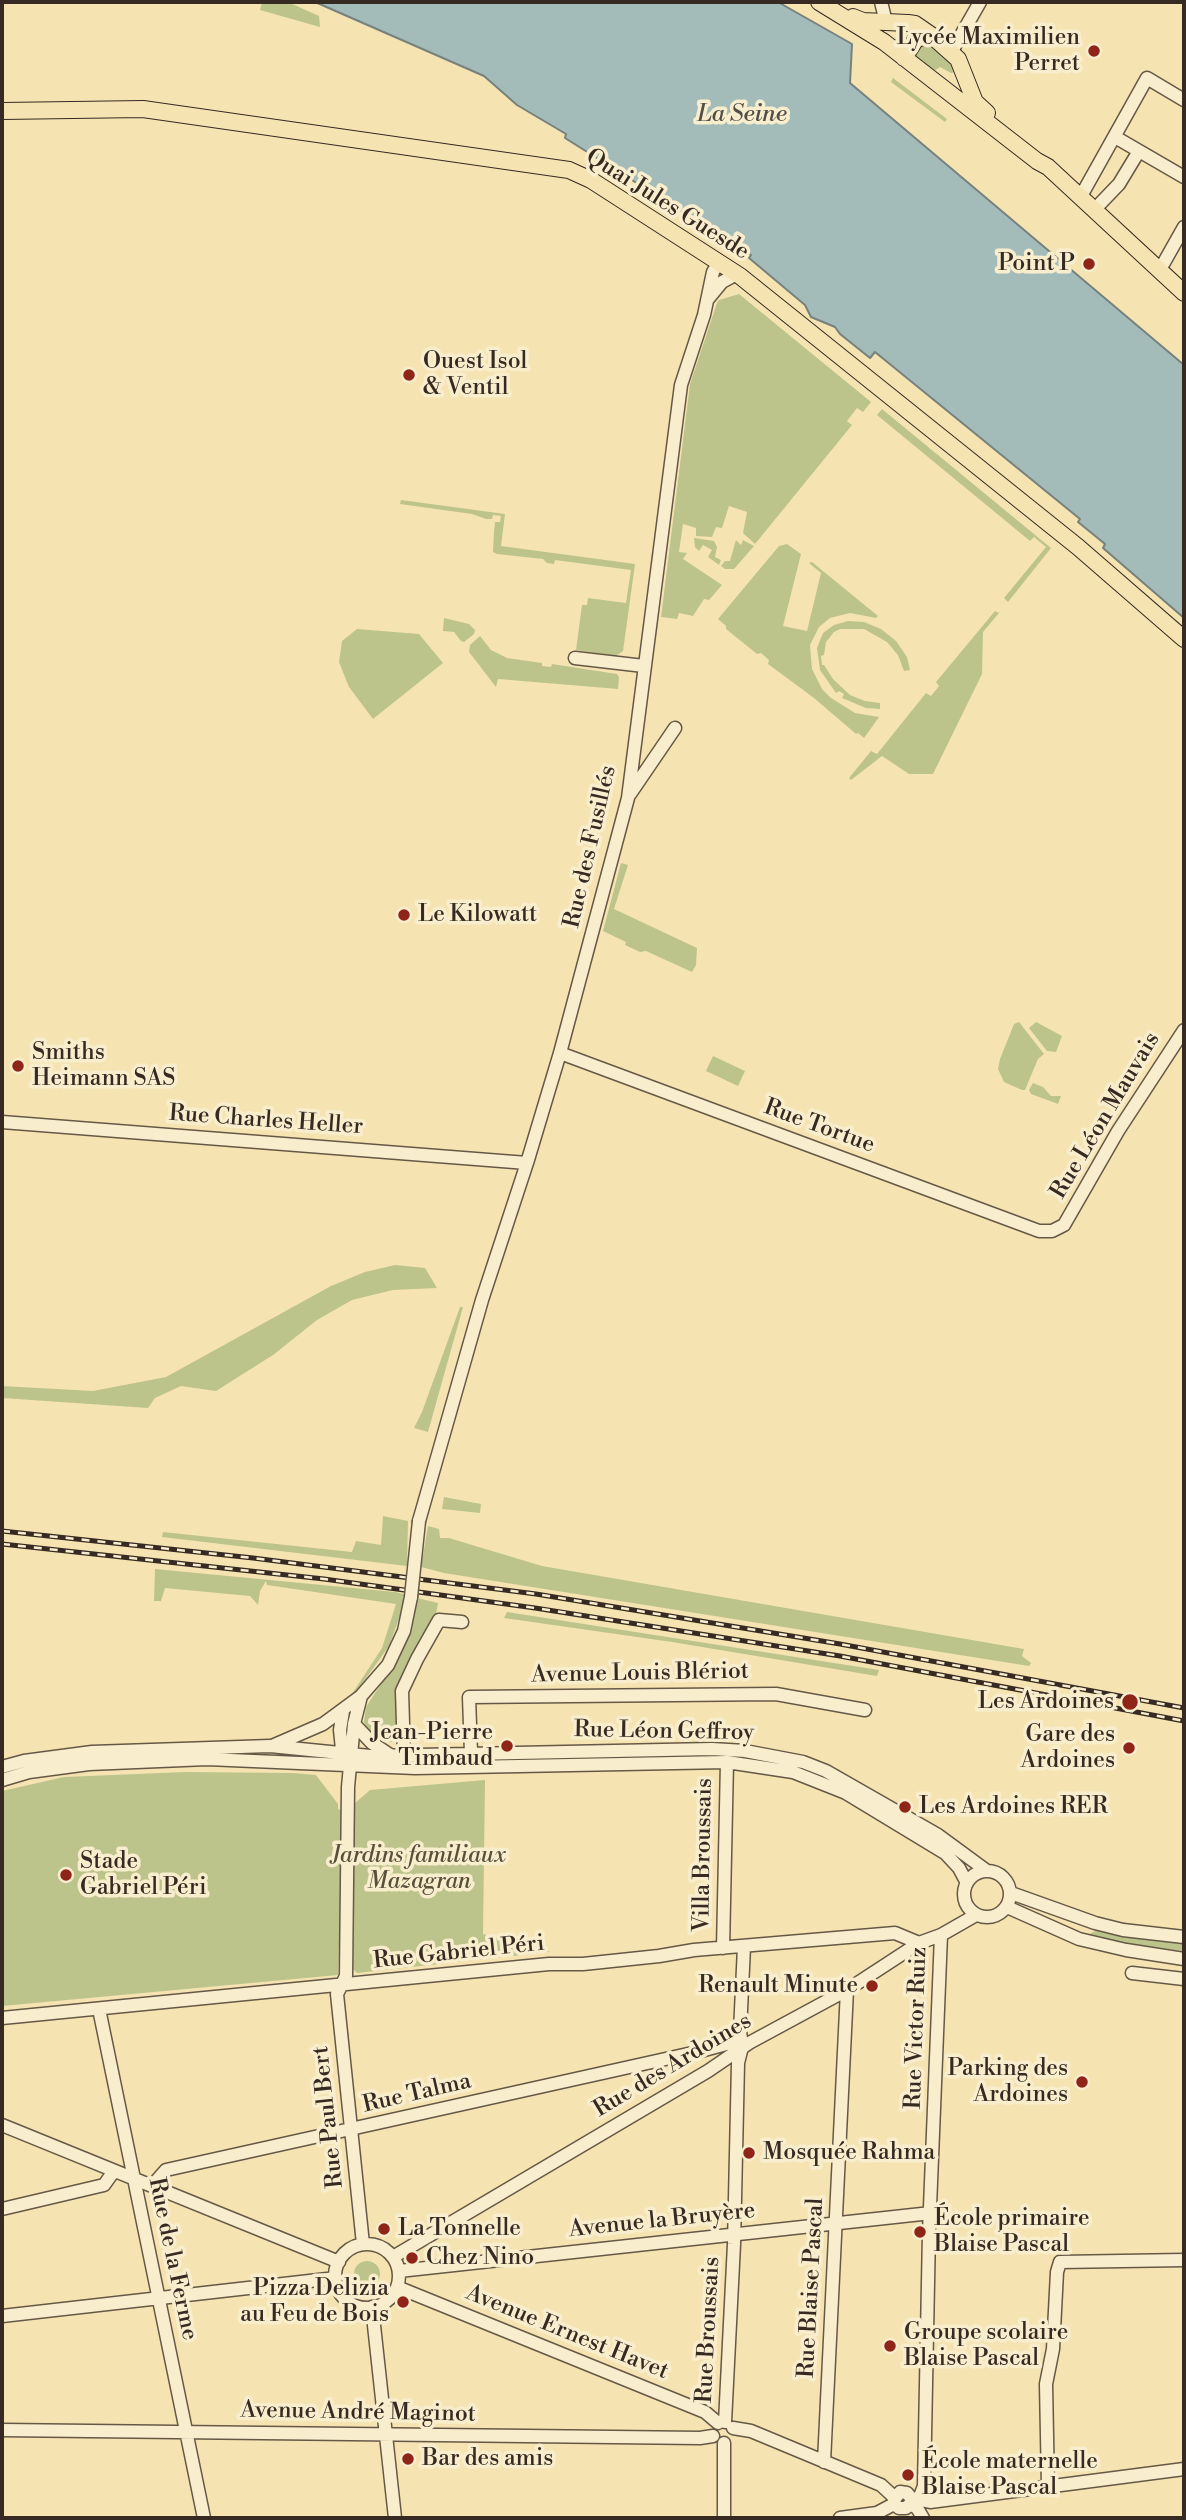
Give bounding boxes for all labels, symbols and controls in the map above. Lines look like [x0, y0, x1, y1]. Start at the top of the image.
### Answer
place label: Lycée Maximilien Perret [896, 24, 1080, 78]
marker: Lycée Maximilien Perret [1086, 43, 1102, 59]
water label: La Seine [697, 101, 787, 129]
street label: Quai Jules Guesde [580, 144, 754, 266]
place label: Point P [998, 250, 1075, 278]
marker: Point P [1081, 256, 1097, 272]
place label: Ouest Isol & Ventil [423, 348, 527, 402]
marker: Ouest Isol & Ventil [401, 367, 417, 383]
street label: Rue des Fusillés [559, 763, 623, 931]
place label: Le Kilowatt [418, 901, 537, 929]
marker: Le Kilowatt [396, 907, 412, 923]
street label: Rue Léon Mauvais [1045, 1028, 1167, 1204]
place label: Smiths Heimann SAS [32, 1039, 175, 1093]
marker: Smiths Heimann SAS [10, 1058, 26, 1074]
street label: Rue Tortue [760, 1094, 878, 1160]
street label: Rue Charles Heller [168, 1100, 364, 1142]
street label: Avenue Louis Blériot [531, 1658, 749, 1690]
place label: Les Ardoines [978, 1688, 1114, 1716]
marker: Les Ardoines [1120, 1692, 1140, 1712]
street label: Rue Léon Geffroy [574, 1717, 754, 1747]
place label: Jean-Pierre Timbaud [370, 1719, 493, 1773]
place label: Gare des Ardoines [1020, 1721, 1115, 1775]
marker: Jean-Pierre Timbaud [499, 1738, 515, 1754]
marker: Gare des Ardoines [1121, 1740, 1137, 1756]
street label: Villa Broussais [689, 1778, 719, 1932]
place label: Les Ardoines RER [919, 1793, 1108, 1821]
marker: Les Ardoines RER [897, 1799, 913, 1815]
park label: Jardins familiaux Mazagran [332, 1842, 506, 1896]
place label: Stade Gabriel Péri [80, 1848, 207, 1902]
marker: Stade Gabriel Péri [58, 1867, 74, 1883]
street label: Rue Gabriel Péri [372, 1930, 546, 1976]
street label: Rue Victor Ruiz [900, 1946, 934, 2110]
place label: Renault Minute [698, 1972, 858, 2000]
marker: Renault Minute [864, 1978, 880, 1994]
street label: Rue des Ardoines [589, 2008, 757, 2124]
street label: Rue Paul Bert [308, 2045, 350, 2189]
place label: Parking des Ardoines [947, 2055, 1068, 2109]
street label: Rue Talma [360, 2068, 474, 2120]
marker: Parking des Ardoines [1074, 2074, 1090, 2090]
place label: Mosquée Rahma [763, 2139, 935, 2167]
marker: Mosquée Rahma [741, 2145, 757, 2161]
street label: Rue de la Ferme [141, 2175, 203, 2343]
street label: Avenue la Bruyère [567, 2197, 757, 2245]
street label: Rue Blaise Pascal [794, 2197, 830, 2379]
place label: École primaire Blaise Pascal [934, 2205, 1090, 2259]
place label: La Tonnelle [398, 2215, 521, 2243]
marker: La Tonnelle [376, 2221, 392, 2237]
marker: École primaire Blaise Pascal [912, 2224, 928, 2240]
place label: Chez Nino [426, 2244, 534, 2272]
marker: Chez Nino [404, 2250, 420, 2266]
street label: Rue Broussais [691, 2256, 727, 2404]
place label: Pizza Delizia au Feu de Bois [240, 2275, 389, 2329]
street label: Avenue Ernest Havet [462, 2280, 672, 2386]
marker: Pizza Delizia au Feu de Bois [395, 2294, 411, 2310]
place label: Groupe scolaire Blaise Pascal [904, 2319, 1068, 2373]
marker: Groupe scolaire Blaise Pascal [882, 2338, 898, 2354]
street label: Avenue André Maginot [240, 2397, 476, 2429]
place label: Bar des amis [422, 2445, 553, 2473]
place label: École maternelle Blaise Pascal [922, 2448, 1098, 2502]
marker: Bar des amis [400, 2451, 416, 2467]
marker: École maternelle Blaise Pascal [900, 2467, 916, 2483]

